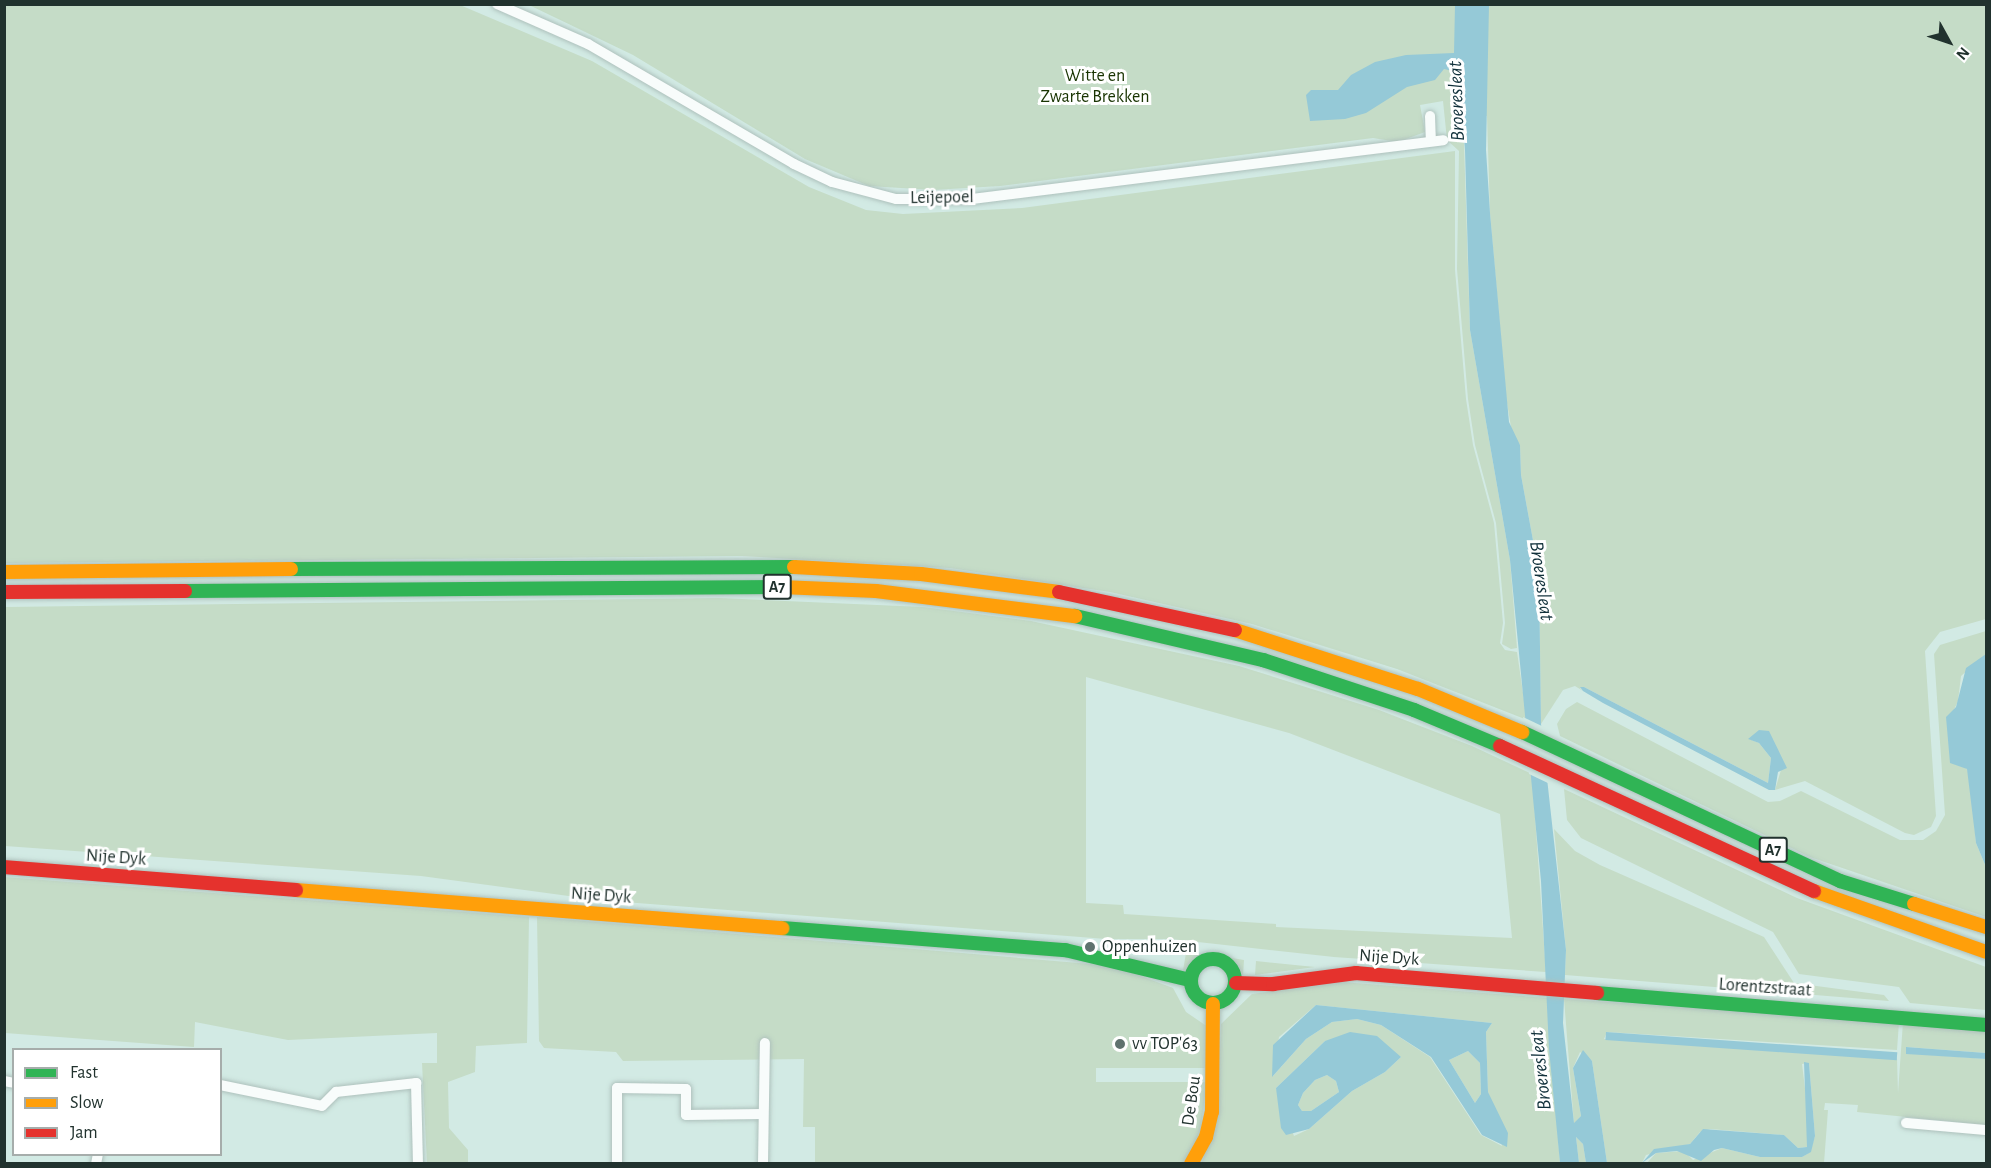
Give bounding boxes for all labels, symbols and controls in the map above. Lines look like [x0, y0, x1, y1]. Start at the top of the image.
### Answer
north arrow [1919, 12, 1979, 72]
text: N [1953, 44, 1972, 63]
water label: Broeresleat [1444, 60, 1470, 142]
park label: Witte en Zwarte Brekken [1041, 66, 1149, 109]
street label: Leijepoel [910, 187, 974, 209]
water label: Broeresleat [1524, 539, 1558, 623]
road number: A7 [762, 574, 792, 600]
road number: A7 [1758, 837, 1788, 863]
street label: Nije Dyk [85, 845, 147, 871]
street label: Nije Dyk [570, 883, 632, 909]
place label: Oppenhuizen [1102, 936, 1197, 958]
marker: Oppenhuizen [1083, 940, 1097, 954]
street label: Nije Dyk [1358, 945, 1420, 971]
street label: Lorentzstraat [1718, 974, 1812, 1002]
water label: Broeresleat [1525, 1029, 1557, 1111]
place label: vv TOP'63 [1132, 1033, 1198, 1055]
marker: vv TOP'63 [1113, 1037, 1127, 1051]
legend [12, 1048, 222, 1156]
text: Fast [70, 1064, 98, 1082]
street label: De Bou [1178, 1075, 1206, 1127]
text: Slow [70, 1094, 103, 1112]
text: Jam [70, 1124, 98, 1142]

